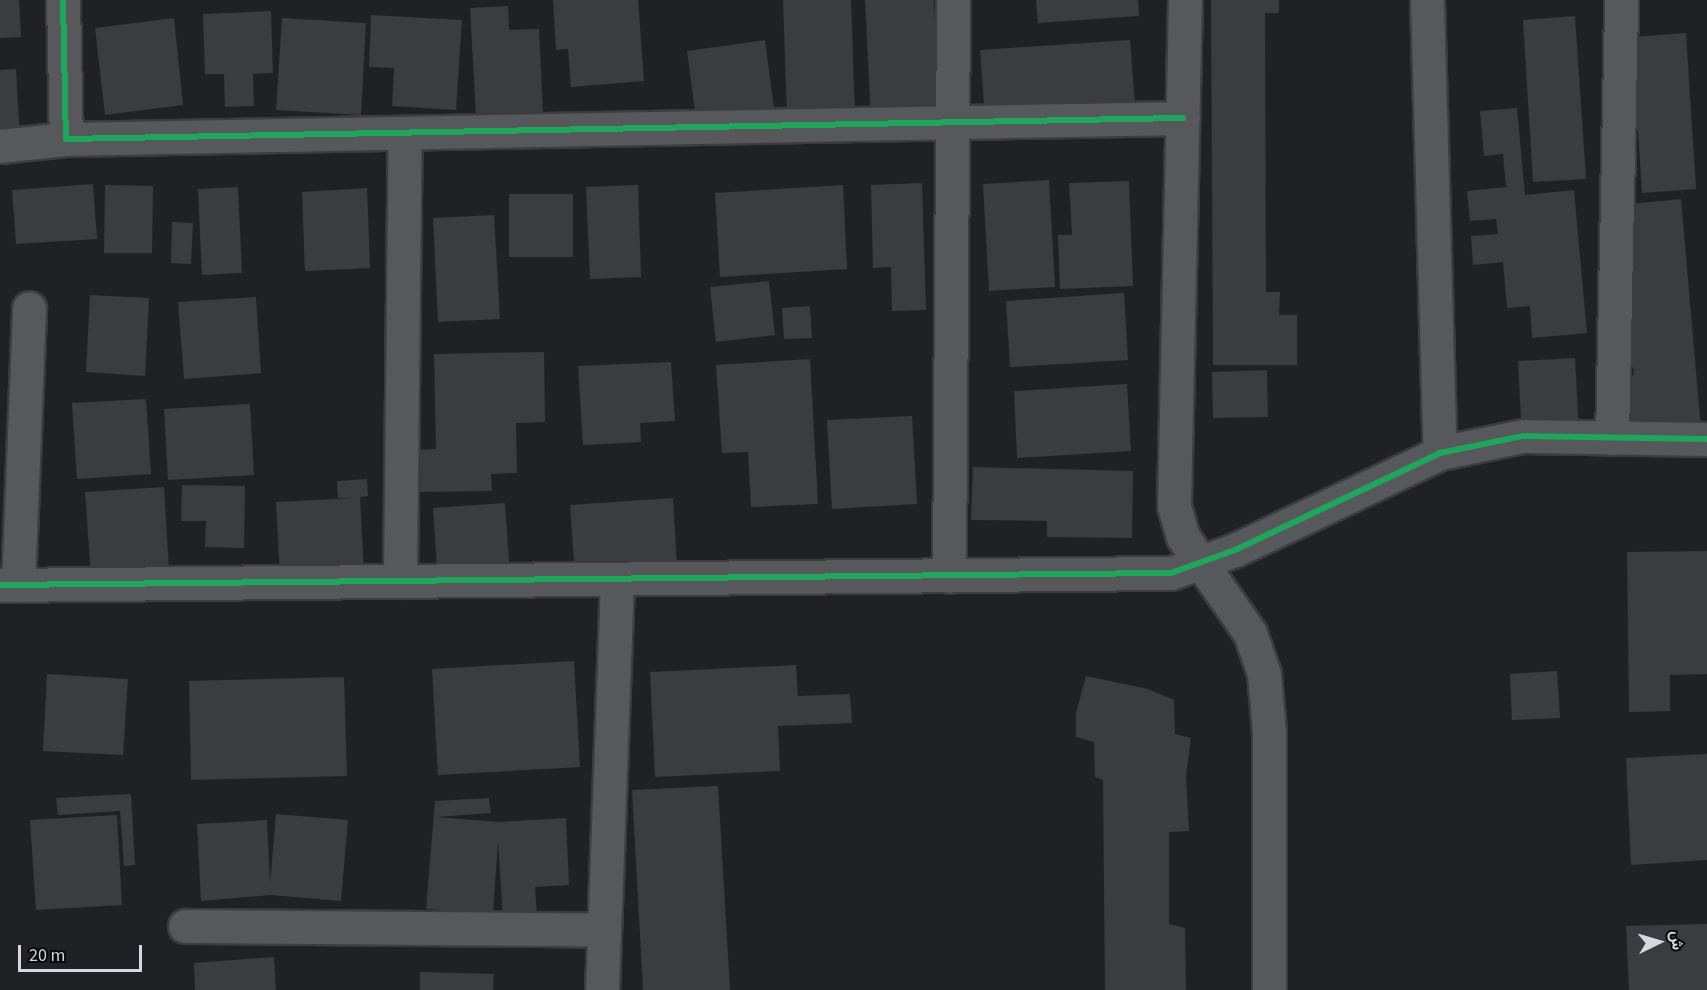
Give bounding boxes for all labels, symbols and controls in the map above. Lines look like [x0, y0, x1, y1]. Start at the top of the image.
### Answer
north arrow [1629, 912, 1689, 972]
text: ش [1665, 930, 1689, 951]
scale bar [21, 933, 146, 971]
text: 20 m [29, 943, 65, 968]

